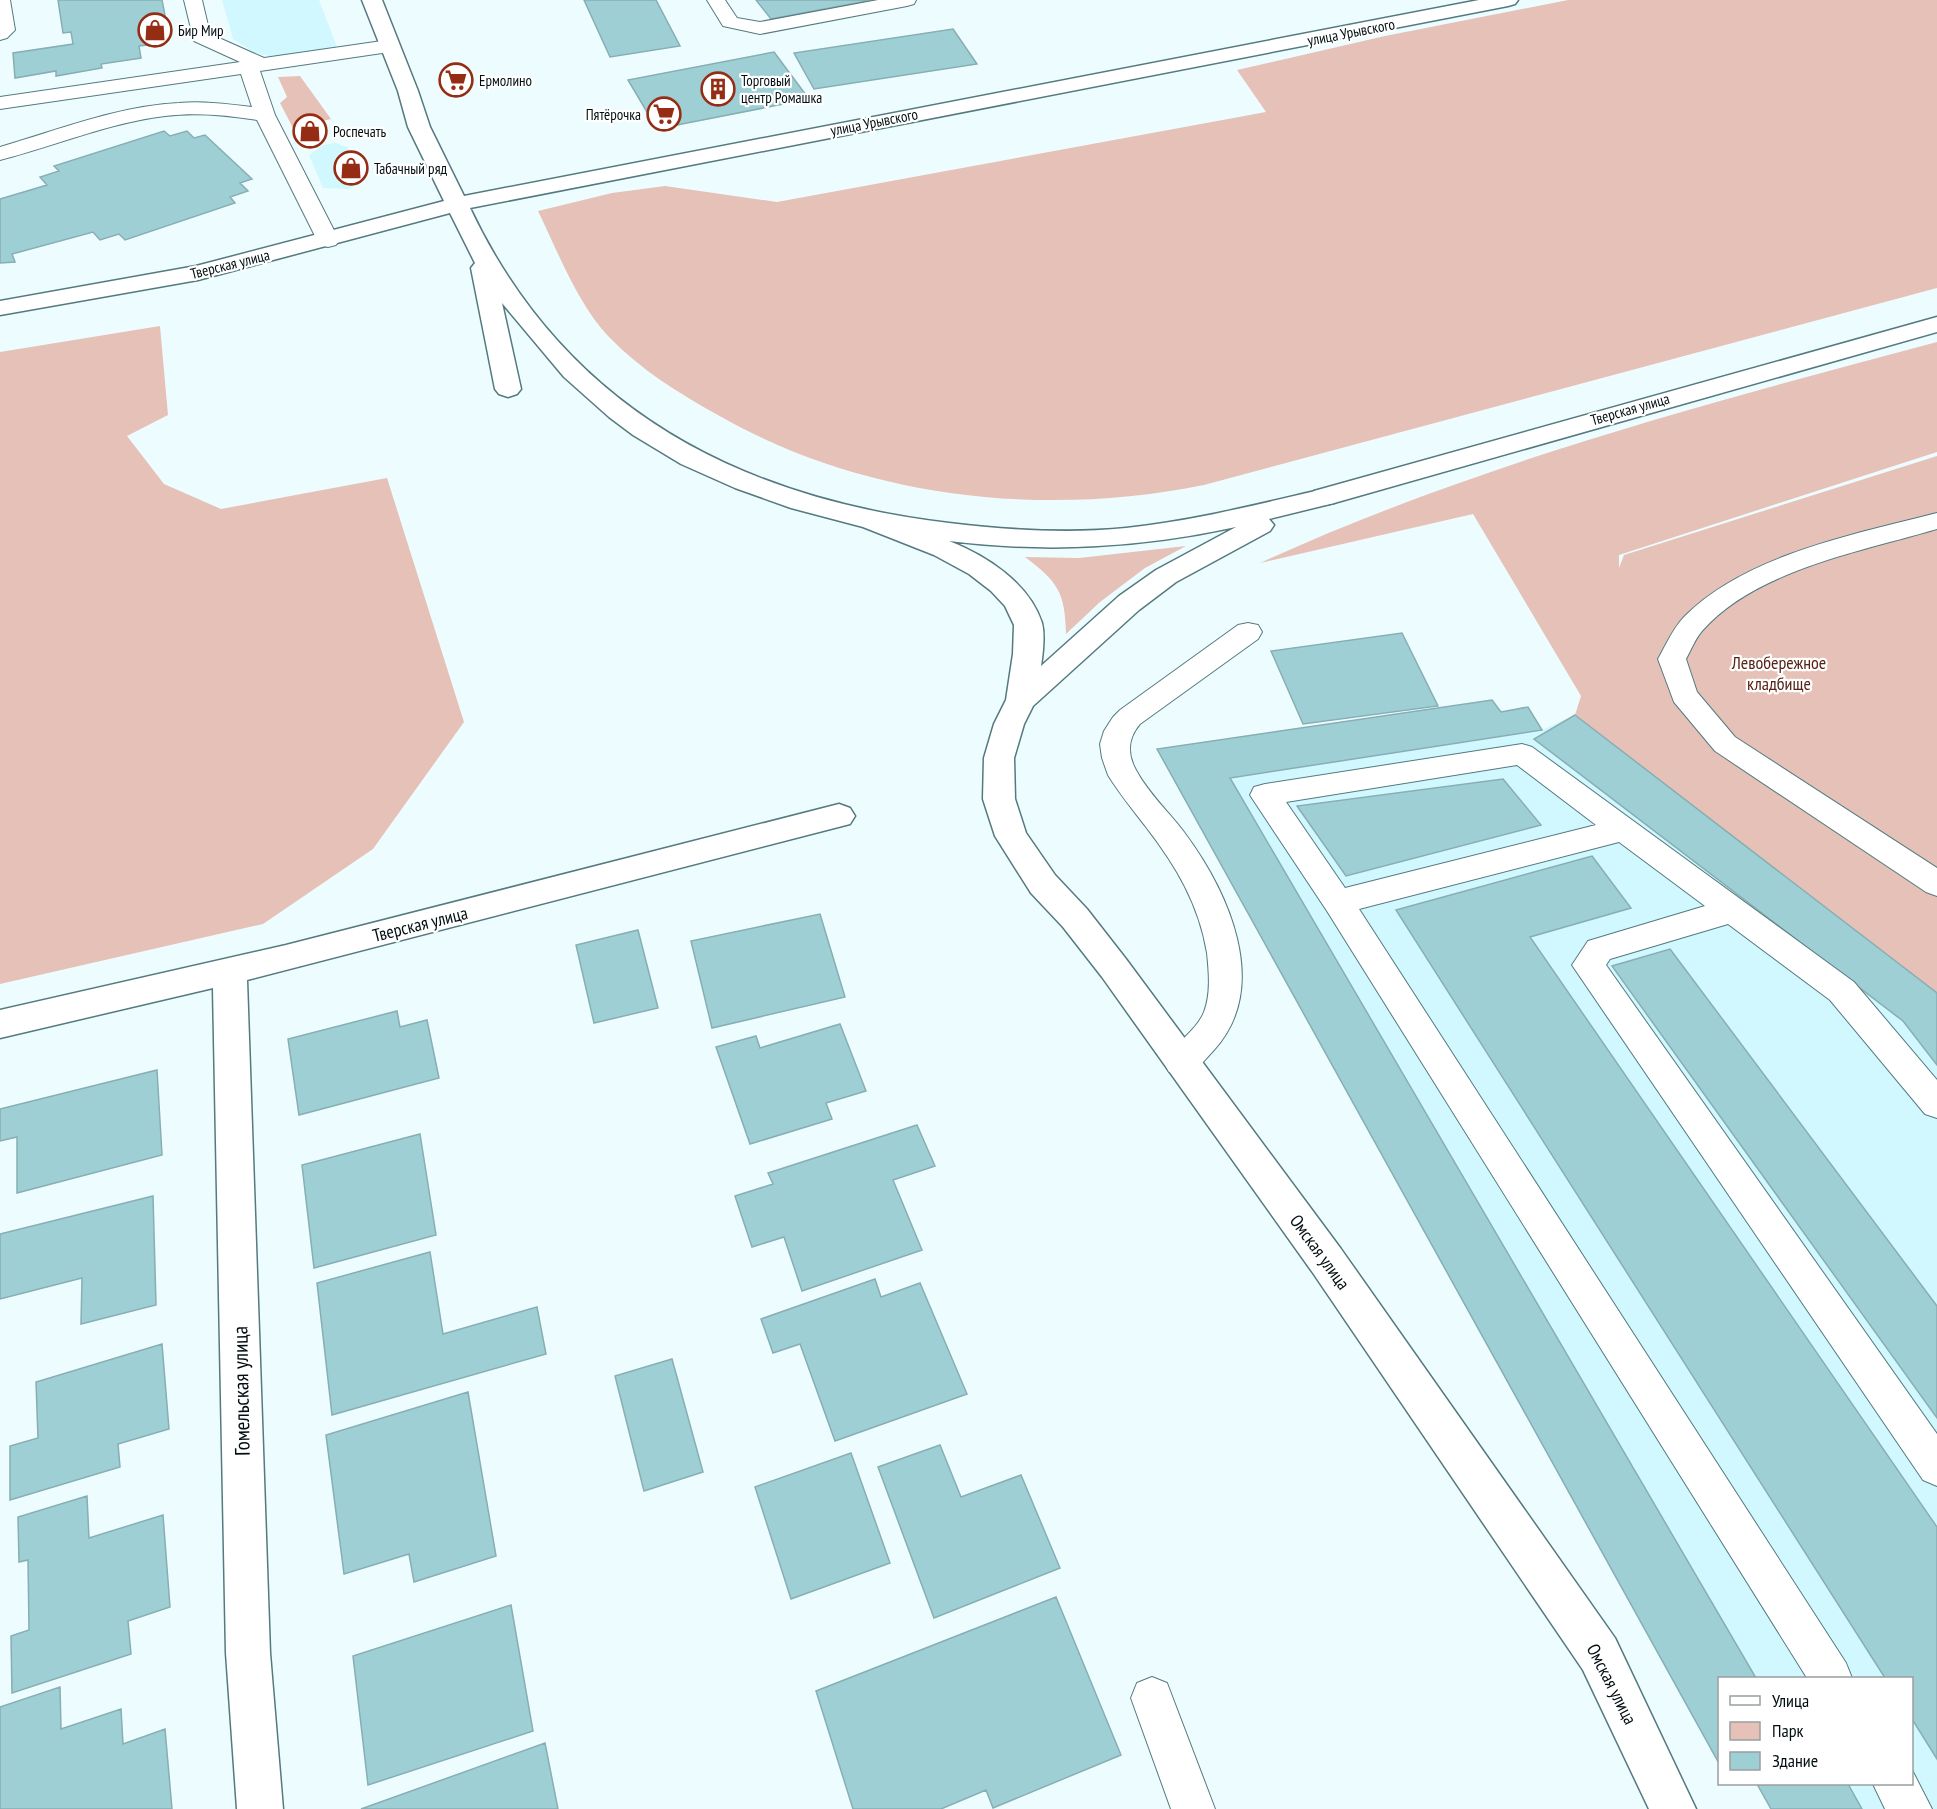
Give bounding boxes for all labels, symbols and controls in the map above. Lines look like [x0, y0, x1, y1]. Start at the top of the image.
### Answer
shop icon: Бир Мир [137, 12, 173, 48]
street label: улица Урывского [1306, 14, 1396, 50]
place label: Бир Мир [178, 21, 224, 40]
supermarket icon: Ермолино [438, 62, 474, 98]
place label: Ермолино [479, 71, 532, 90]
building icon: Торговый центр Ромашка [700, 71, 736, 107]
place label: Торговый центр Ромашка [741, 71, 822, 107]
supermarket icon: Пятёрочка [646, 96, 682, 132]
street label: улица Урывского [829, 104, 919, 140]
place label: Пятёрочка [586, 105, 641, 124]
shop icon: Роспечать [292, 113, 328, 149]
place label: Роспечать [333, 122, 387, 141]
shop icon: Табачный ряд [333, 150, 369, 186]
place label: Табачный ряд [374, 159, 447, 178]
street label: Тверская улица [188, 245, 272, 283]
street label: Тверская улица [1588, 389, 1672, 429]
park label: Левобережное кладбище [1731, 651, 1826, 695]
street label: Тверская улица [370, 901, 470, 947]
street label: Омская улица [1285, 1210, 1355, 1294]
street label: Гомельская улица [226, 1326, 256, 1456]
street label: Омская улица [1582, 1640, 1642, 1728]
legend [1718, 1677, 1913, 1785]
text: Улица [1772, 1689, 1809, 1712]
text: Парк [1772, 1719, 1803, 1742]
text: Здание [1772, 1749, 1818, 1772]

